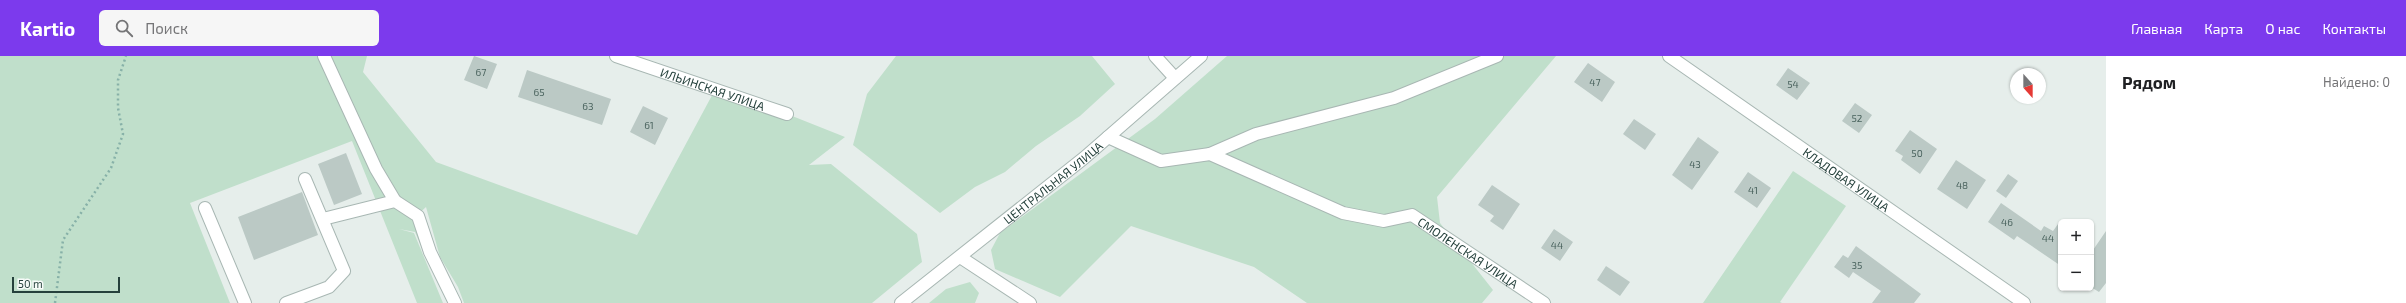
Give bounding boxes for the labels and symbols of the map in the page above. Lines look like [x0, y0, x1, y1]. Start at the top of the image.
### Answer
street label: ИЛЬИНСКАЯ УЛИЦА [659, 65, 767, 113]
house number: 67 [476, 66, 486, 78]
north arrow [2010, 68, 2046, 104]
house number: 47 [1589, 76, 1601, 88]
house number: 54 [1787, 78, 1799, 90]
house number: 65 [533, 86, 545, 98]
house number: 63 [582, 100, 594, 112]
house number: 52 [1852, 112, 1863, 124]
house number: 61 [644, 119, 654, 131]
street label: ЦЕНТРАЛЬНАЯ УЛИЦА [1000, 138, 1106, 226]
street label: КЛАДОВАЯ УЛИЦА [1800, 145, 1893, 215]
house number: 50 [1911, 147, 1923, 159]
house number: 43 [1689, 158, 1701, 170]
house number: 48 [1956, 179, 1968, 191]
house number: 41 [1748, 184, 1758, 196]
street label: СМОЛЕНСКАЯ УЛИЦА [1415, 214, 1521, 291]
house number: 46 [2001, 216, 2013, 228]
house number: 44 [2042, 232, 2054, 244]
house number: 44 [1551, 239, 1563, 251]
house number: 35 [1852, 259, 1862, 271]
scale bar [12, 275, 120, 294]

